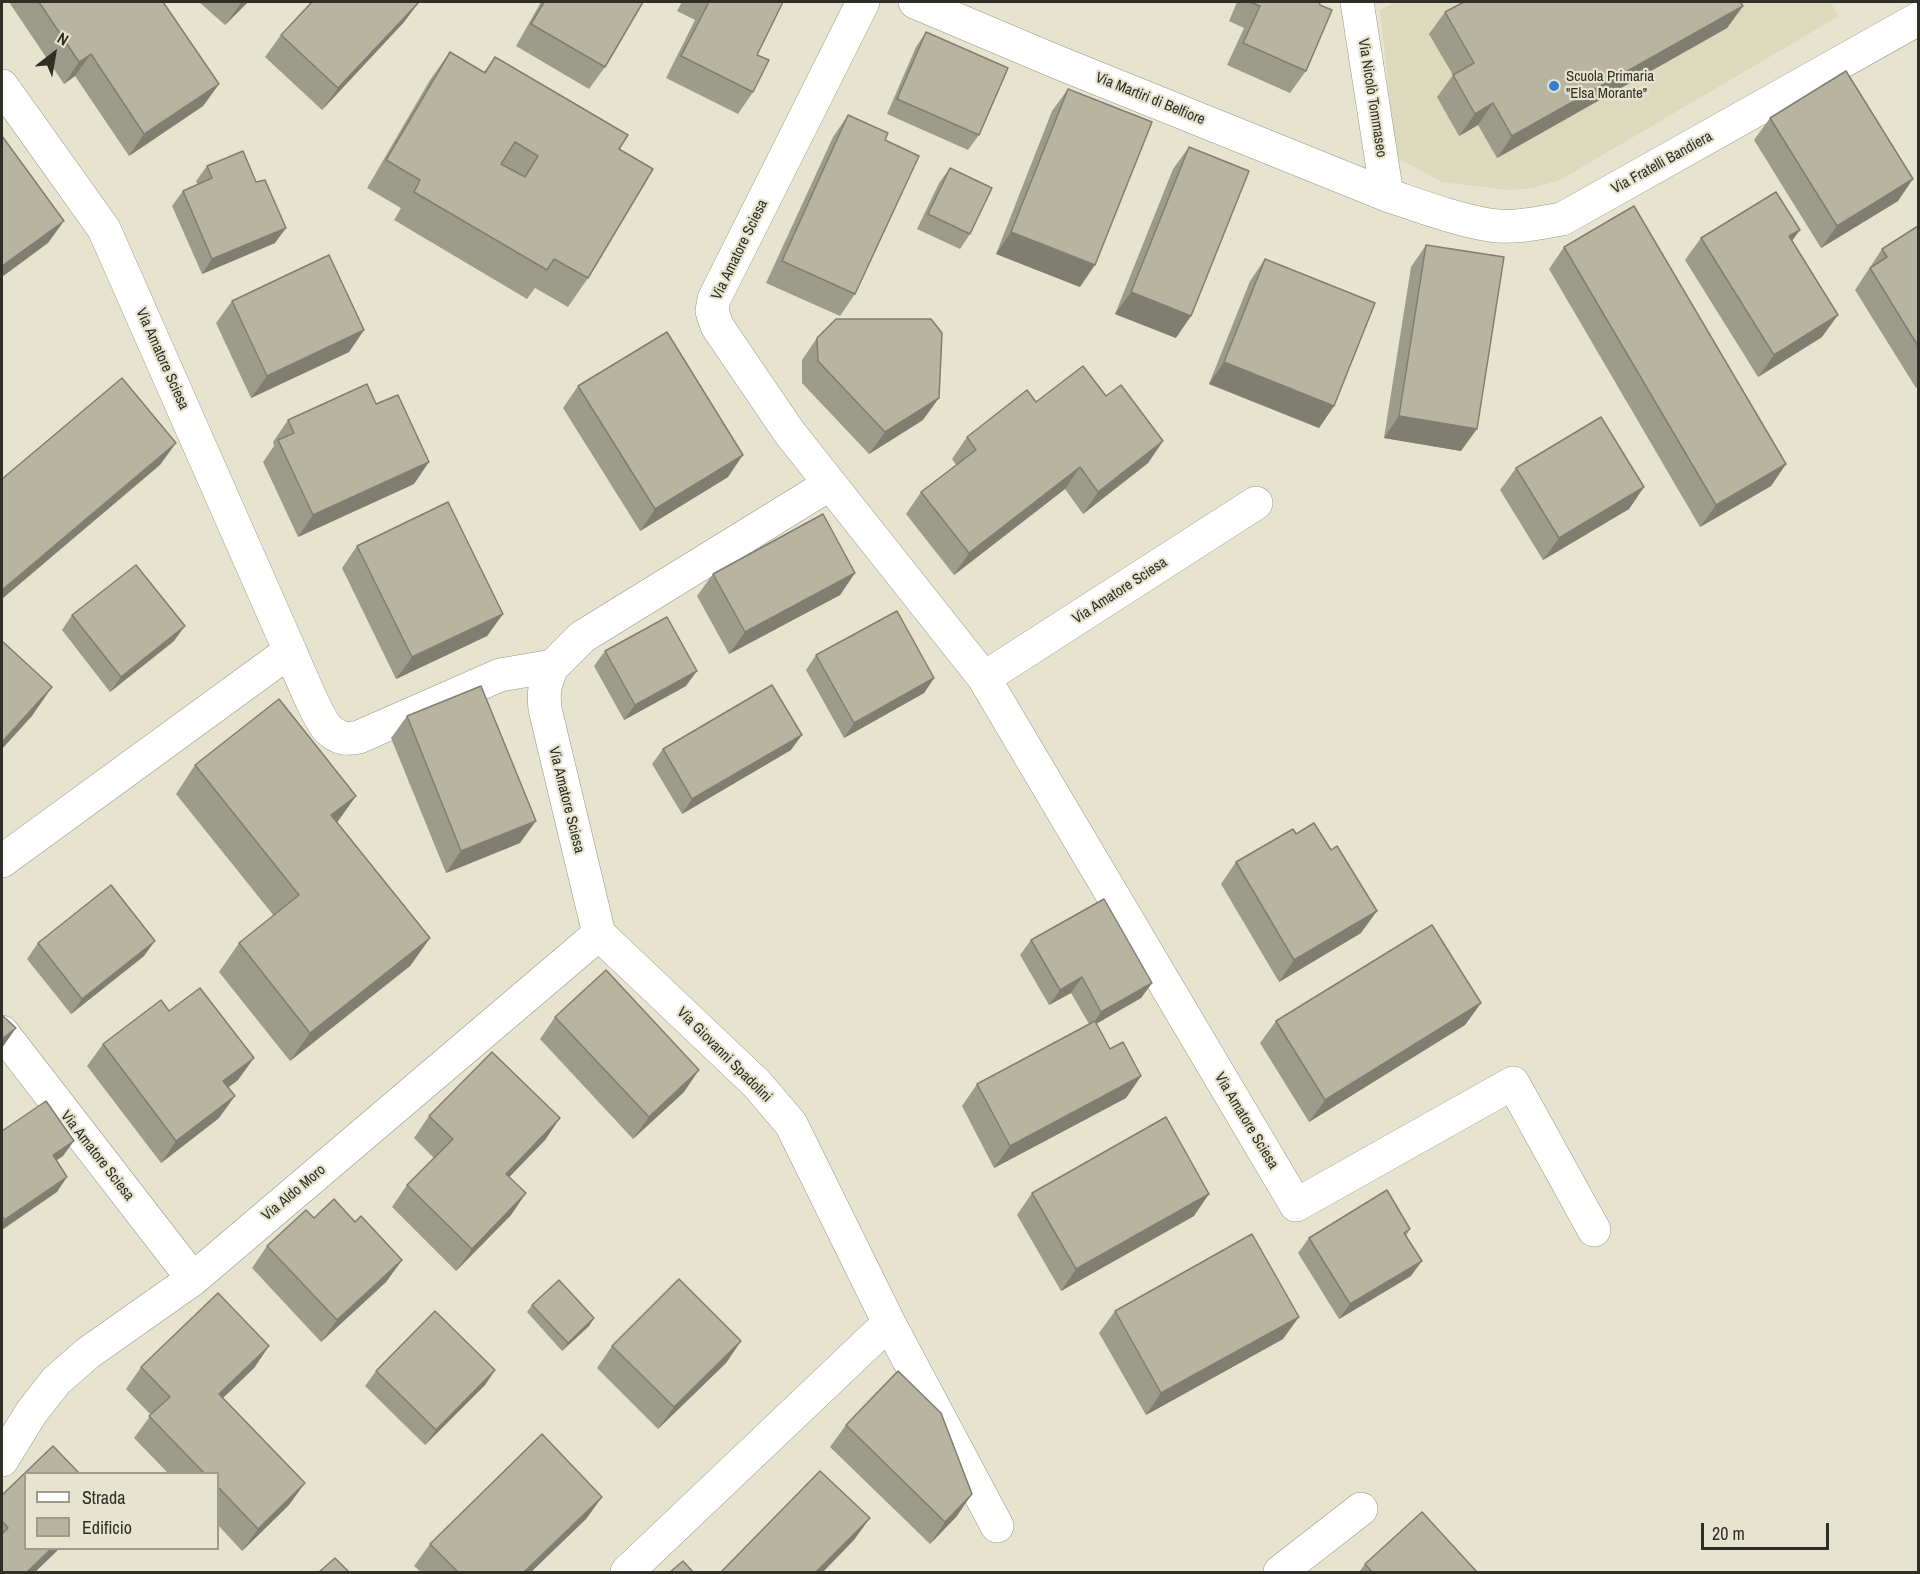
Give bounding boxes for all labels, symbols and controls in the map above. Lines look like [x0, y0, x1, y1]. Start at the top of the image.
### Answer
north arrow [24, 24, 84, 84]
text: N [54, 27, 73, 50]
street label: Via Nicolò Tommaseo [1354, 37, 1390, 159]
place label: Scuola Primaria "Elsa Morante" [1566, 68, 1654, 103]
street label: Via Martiri di Belfiore [1093, 69, 1207, 129]
marker: Scuola Primaria "Elsa Morante" [1547, 79, 1561, 93]
street label: Via Fratelli Bandiera [1608, 128, 1716, 198]
street label: Via Amatore Sciesa [708, 197, 772, 303]
street label: Via Amatore Sciesa [132, 305, 192, 413]
street label: Via Amatore Sciesa [1069, 554, 1171, 628]
street label: Via Amatore Sciesa [544, 745, 588, 855]
street label: Via Giovanni Spadolini [673, 1004, 775, 1106]
street label: Via Amatore Sciesa [1210, 1070, 1282, 1172]
street label: Via Amatore Sciesa [56, 1107, 138, 1205]
street label: Via Aldo Moro [258, 1161, 330, 1225]
legend [24, 1472, 219, 1550]
text: Strada [82, 1485, 126, 1510]
scale bar [1704, 1511, 1832, 1549]
text: Edificio [82, 1515, 132, 1540]
text: 20 m [1712, 1521, 1745, 1546]

